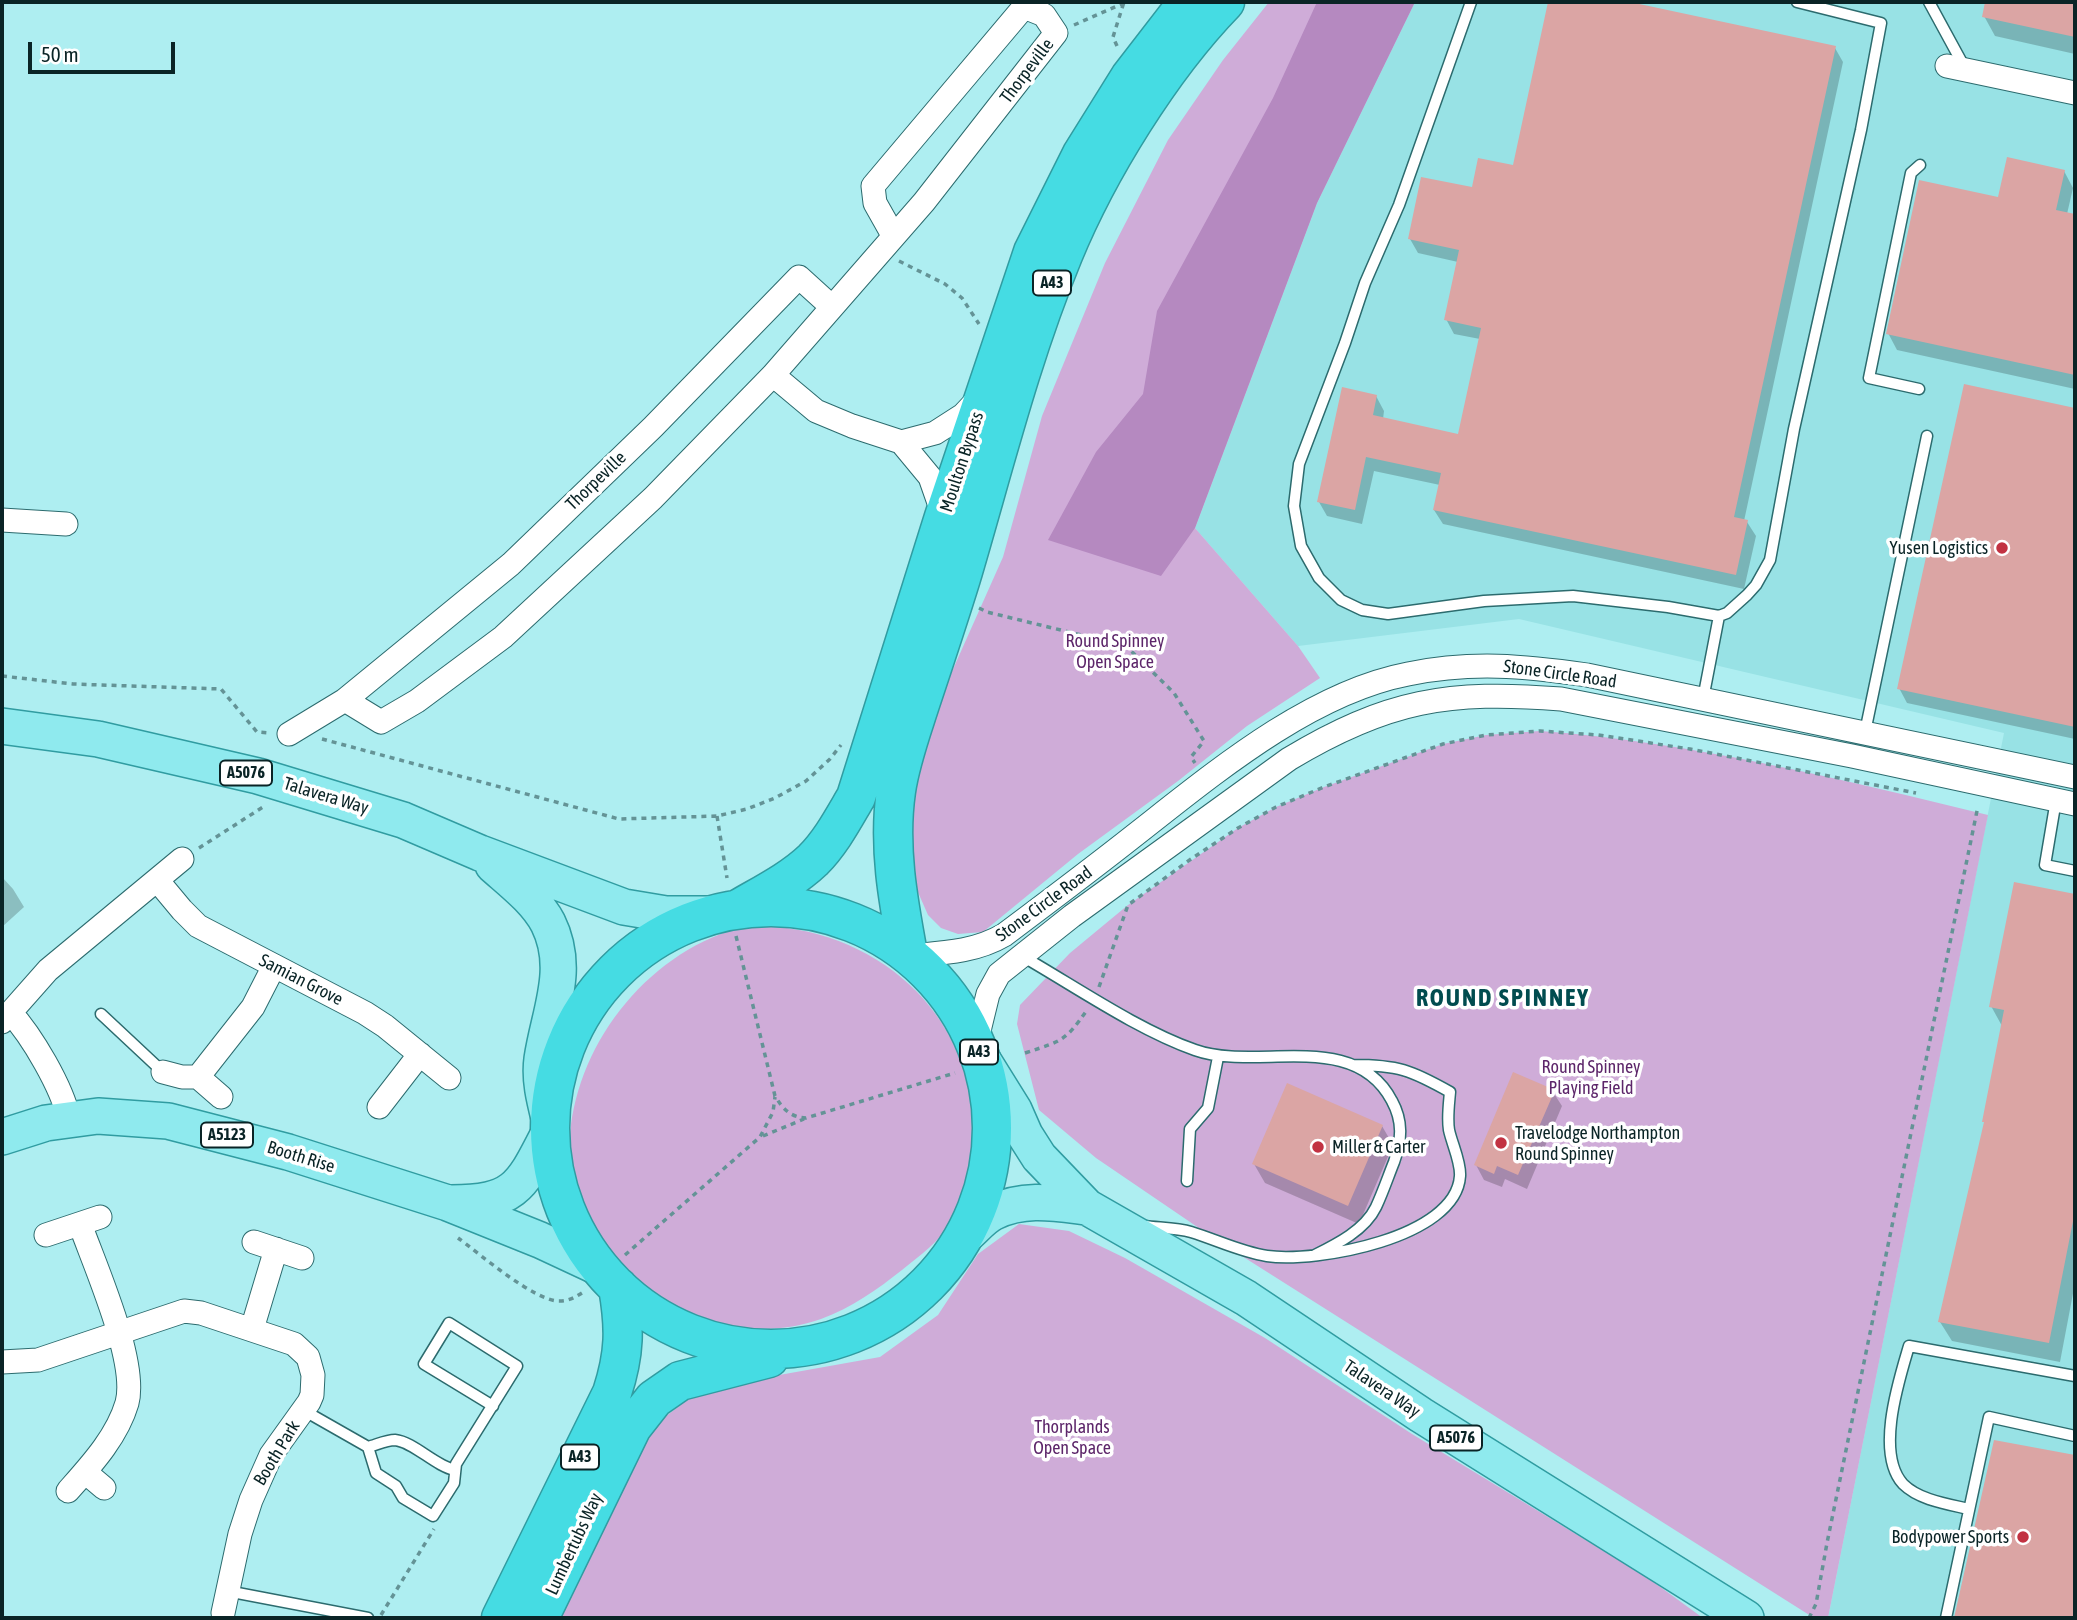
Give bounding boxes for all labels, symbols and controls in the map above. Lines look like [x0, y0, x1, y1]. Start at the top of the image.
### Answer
scale bar [32, 28, 178, 72]
street label: Thorpeville [996, 34, 1058, 108]
text: 50 m [41, 42, 79, 66]
road number: A43 [1033, 270, 1071, 296]
street label: Moulton Bypass [936, 409, 988, 515]
street label: Thorpeville [561, 447, 631, 515]
place label: Yusen Logistics [1890, 537, 1988, 559]
marker: Yusen Logistics [1994, 540, 2010, 556]
park label: Round Spinney Open Space [1066, 630, 1164, 672]
street label: Stone Circle Road [1502, 655, 1618, 693]
road number: A5076 [220, 760, 272, 786]
street label: Talavera Way [281, 773, 371, 819]
street label: Stone Circle Road [991, 862, 1097, 946]
street label: Samian Grove [255, 950, 347, 1010]
district label: ROUND SPINNEY [1418, 984, 1588, 1012]
road number: A43 [960, 1040, 998, 1064]
park label: Round Spinney Playing Field [1542, 1056, 1640, 1098]
road number: A5123 [201, 1122, 253, 1148]
place label: Travelodge Northampton Round Spinney [1515, 1122, 1680, 1164]
marker: Travelodge Northampton Round Spinney [1493, 1135, 1509, 1151]
place label: Miller & Carter [1332, 1136, 1425, 1158]
street label: Booth Rise [265, 1137, 337, 1177]
marker: Miller & Carter [1310, 1139, 1326, 1155]
street label: Talavera Way [1340, 1356, 1424, 1422]
park label: Thorplands Open Space [1033, 1416, 1111, 1458]
street label: Booth Park [249, 1417, 305, 1489]
road number: A5076 [1430, 1426, 1482, 1450]
road number: A43 [561, 1444, 599, 1470]
street label: Lumbertubs Way [541, 1490, 607, 1598]
place label: Bodypower Sports [1892, 1526, 2009, 1548]
marker: Bodypower Sports [2015, 1529, 2031, 1545]

